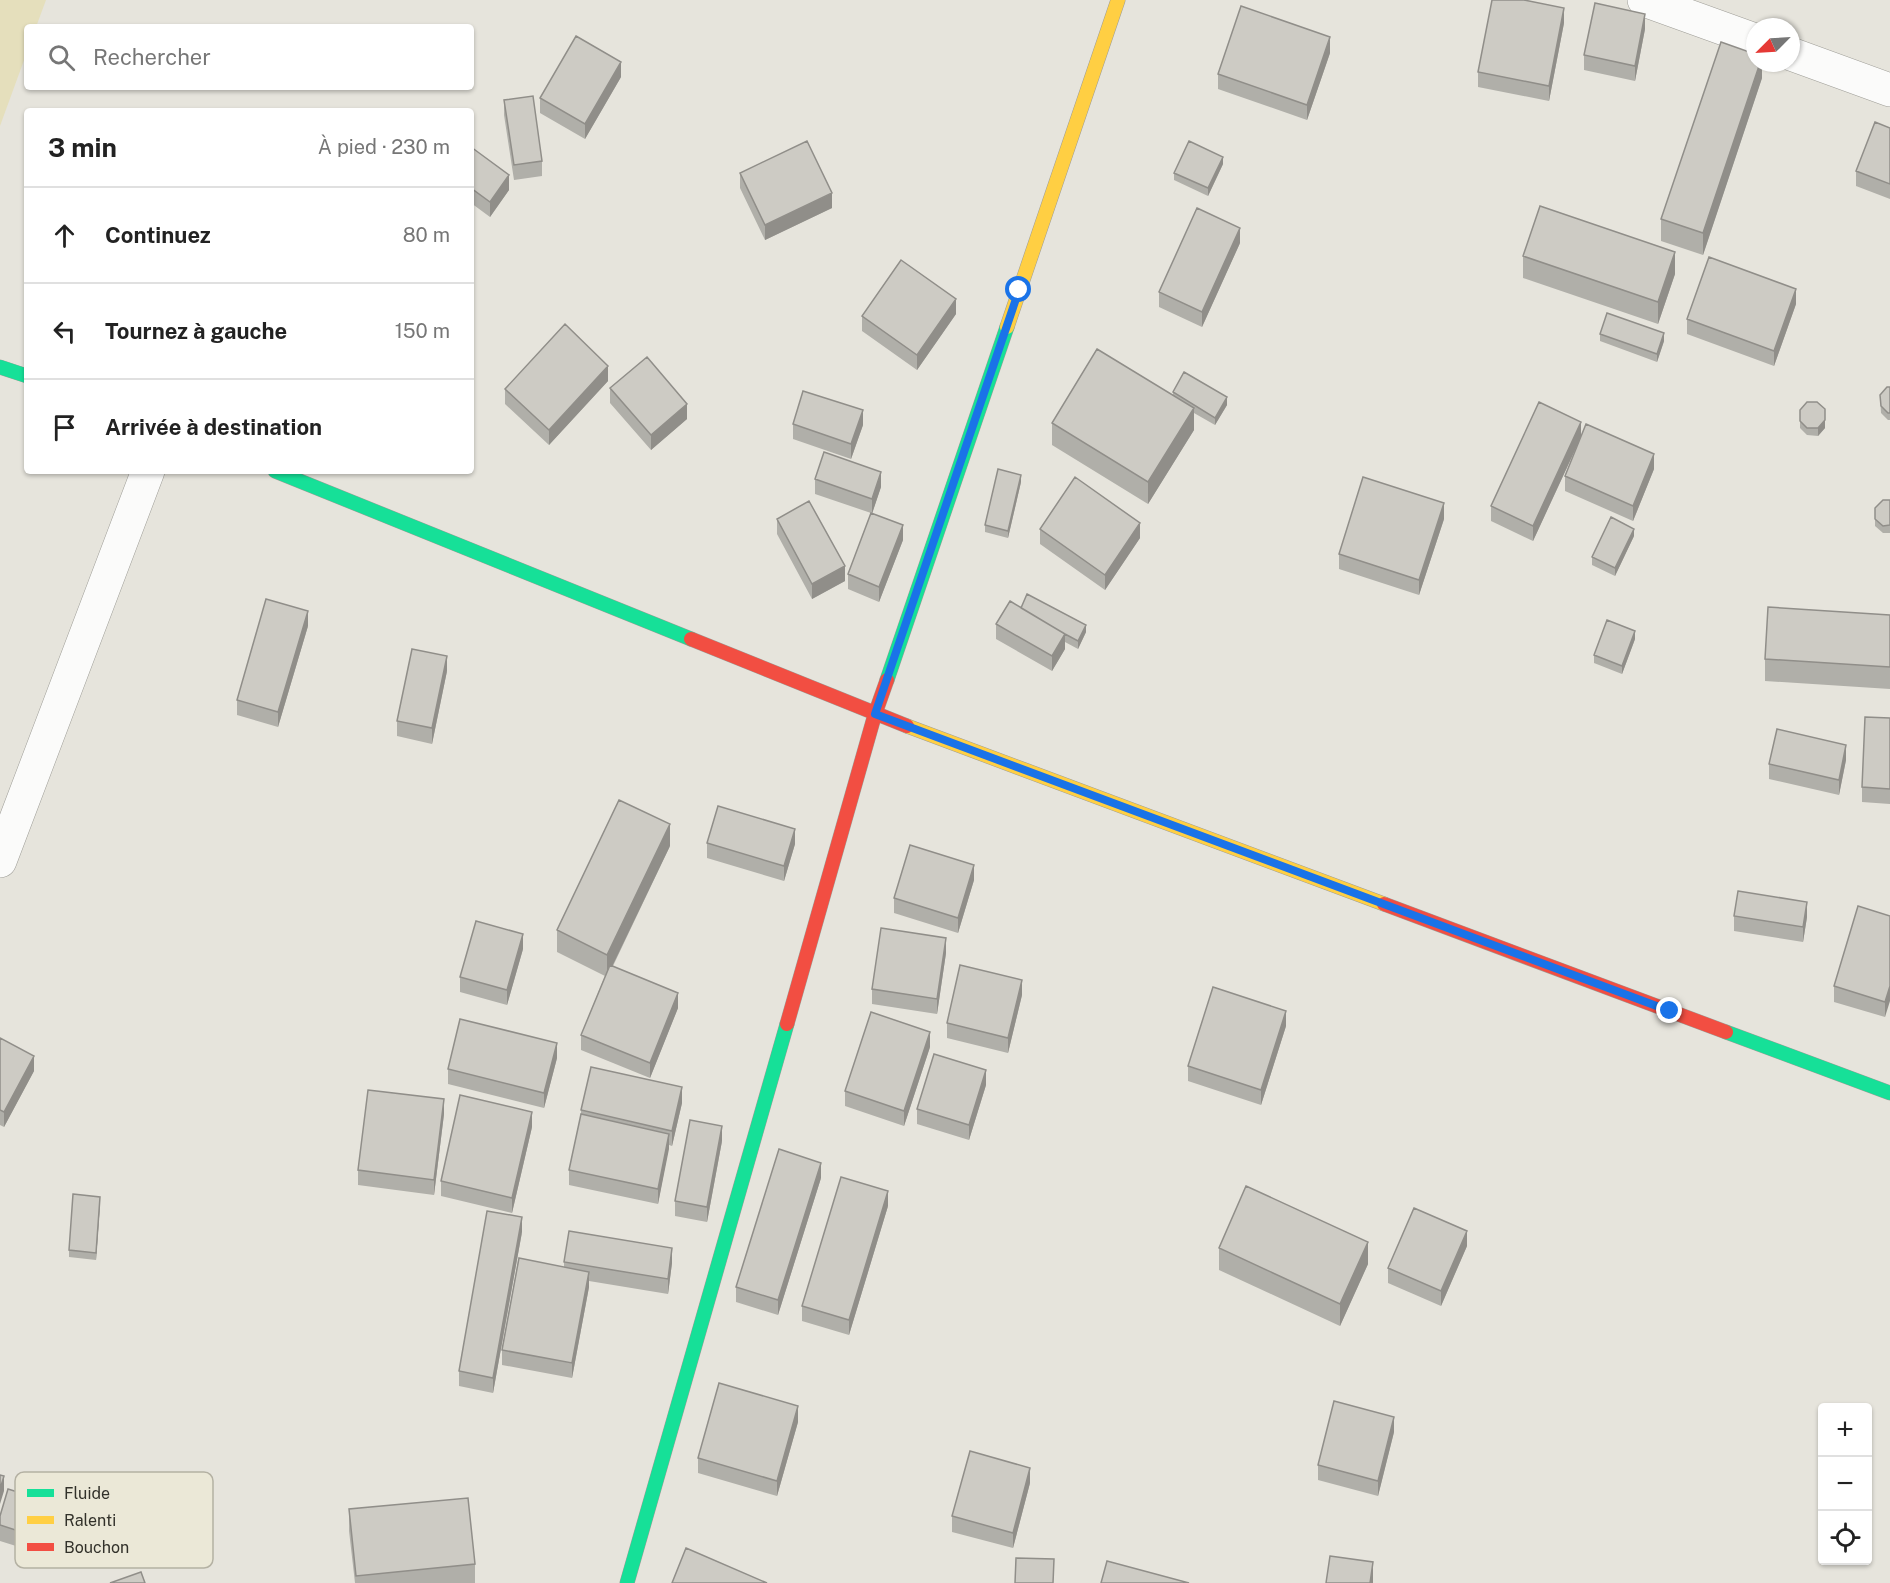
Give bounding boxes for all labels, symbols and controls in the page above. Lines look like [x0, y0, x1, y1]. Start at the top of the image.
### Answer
north arrow [1746, 18, 1800, 72]
search box [24, 24, 474, 90]
icon: search [45, 41, 78, 74]
text: Rechercher [93, 44, 211, 70]
text: 3 min [48, 132, 117, 163]
text: À pied · 230 m [318, 135, 450, 159]
icon: ahead [48, 219, 81, 252]
text: Continuez [105, 222, 211, 248]
text: 80 m [403, 223, 450, 247]
route start [1005, 276, 1031, 302]
icon: left [48, 315, 81, 348]
text: Tournez à gauche [105, 318, 287, 344]
text: 150 m [395, 319, 450, 343]
icon: arrive [48, 411, 81, 444]
text: Arrivée à destination [105, 414, 322, 440]
route end [1656, 997, 1682, 1023]
map controls [1818, 1403, 1872, 1565]
button: + [1818, 1403, 1872, 1457]
button: − [1818, 1457, 1872, 1511]
legend [15, 1472, 213, 1568]
text: Fluide [64, 1484, 110, 1503]
text: Ralenti [64, 1511, 116, 1530]
button: locate [1818, 1511, 1872, 1565]
text: Bouchon [64, 1538, 129, 1557]

